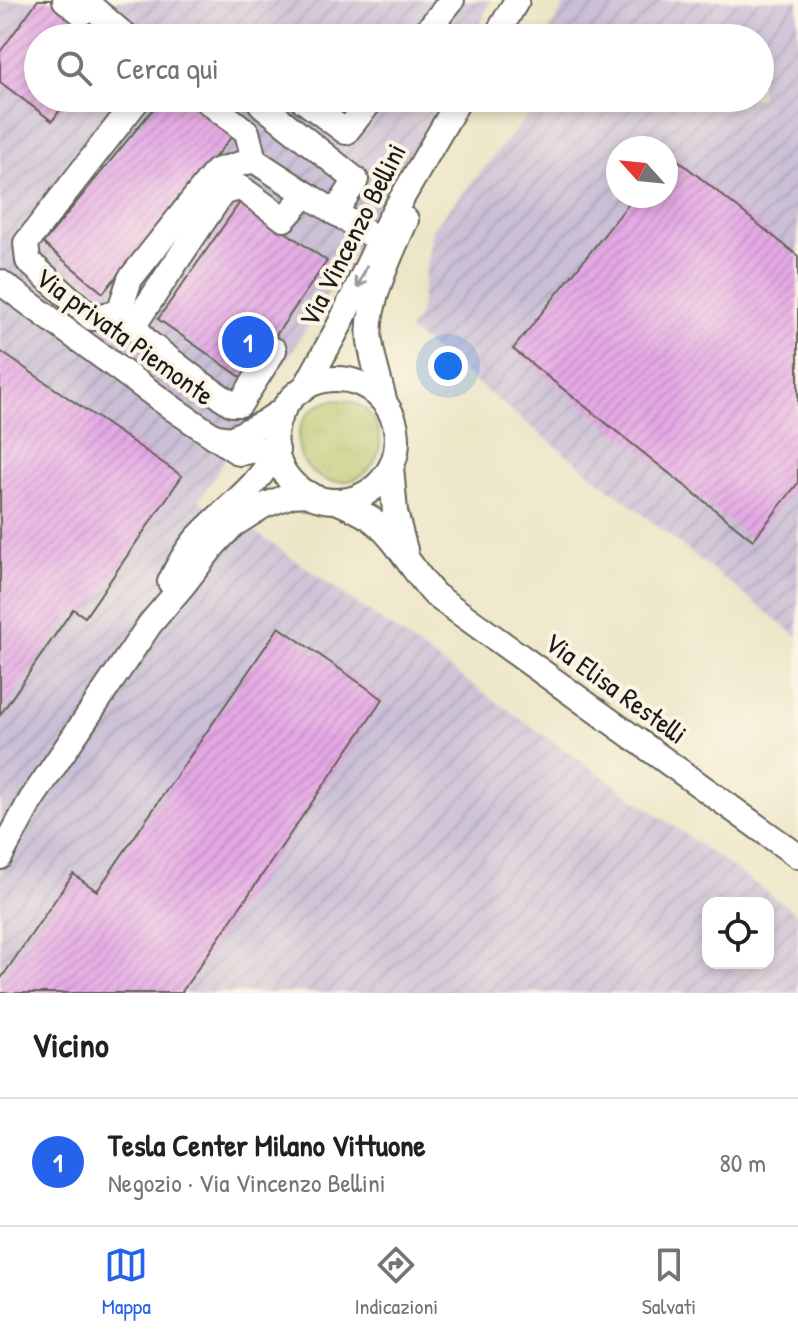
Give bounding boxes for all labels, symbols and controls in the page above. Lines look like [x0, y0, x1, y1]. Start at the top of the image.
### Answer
search box [24, 24, 774, 112]
icon: search [52, 46, 96, 90]
text: Cerca qui [116, 48, 219, 88]
north arrow [606, 136, 678, 208]
street label: Via Vincenzo Bellini [289, 137, 415, 333]
street label: Via privata Piemonte [28, 258, 222, 414]
one-way arrow [353, 264, 368, 289]
pin: 1 [222, 312, 274, 372]
your location [428, 346, 468, 386]
street label: Via Elisa Restelli [537, 623, 695, 753]
map controls [702, 897, 774, 969]
button: locate [702, 897, 774, 969]
text: Vicino [32, 1022, 109, 1068]
text: Tesla Center Milano Vittuone [108, 1125, 426, 1165]
text: 1 [53, 1145, 63, 1180]
text: 80 m [719, 1145, 766, 1180]
text: Negozio · Via Vincenzo Bellini [108, 1165, 386, 1200]
tab: Mappa [102, 1243, 151, 1321]
tab: Indicazioni [354, 1243, 438, 1321]
tab: Salvati [642, 1243, 696, 1321]

